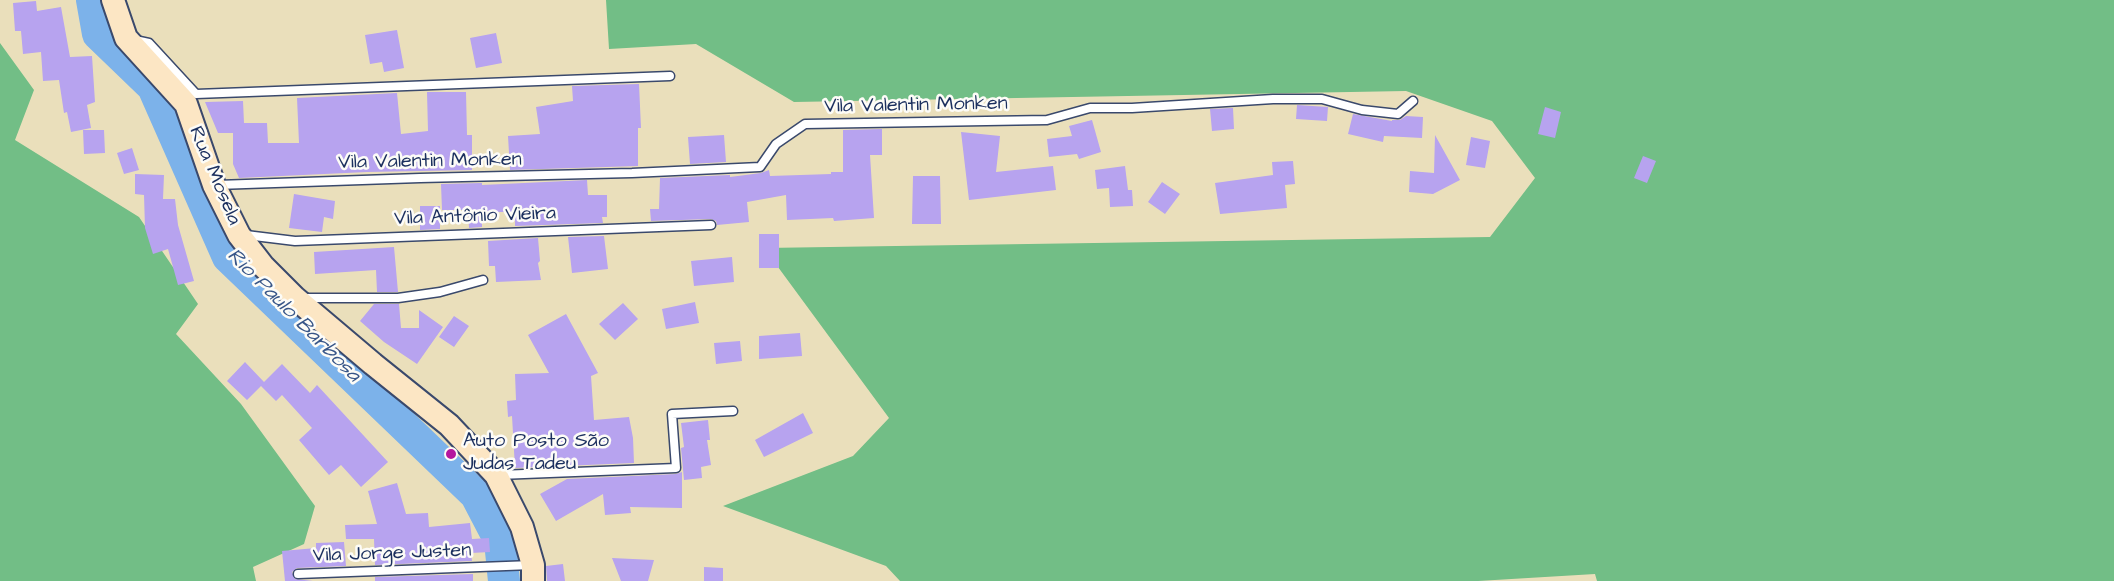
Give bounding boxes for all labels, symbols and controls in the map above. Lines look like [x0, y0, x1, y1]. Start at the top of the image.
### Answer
street label: Vila Valentin Monken [824, 92, 1008, 120]
street label: Rua Mosela [183, 123, 245, 229]
street label: Vila Valentin Monken [338, 148, 522, 176]
street label: Vila Antônio Vieira [394, 202, 556, 232]
water label: Rio Paulo Barbosa [221, 244, 365, 388]
place label: Auto Posto São Judas Tadeu [463, 430, 609, 477]
marker: Auto Posto São Judas Tadeu [444, 447, 458, 461]
street label: Vila Jorge Justen [312, 539, 472, 569]

